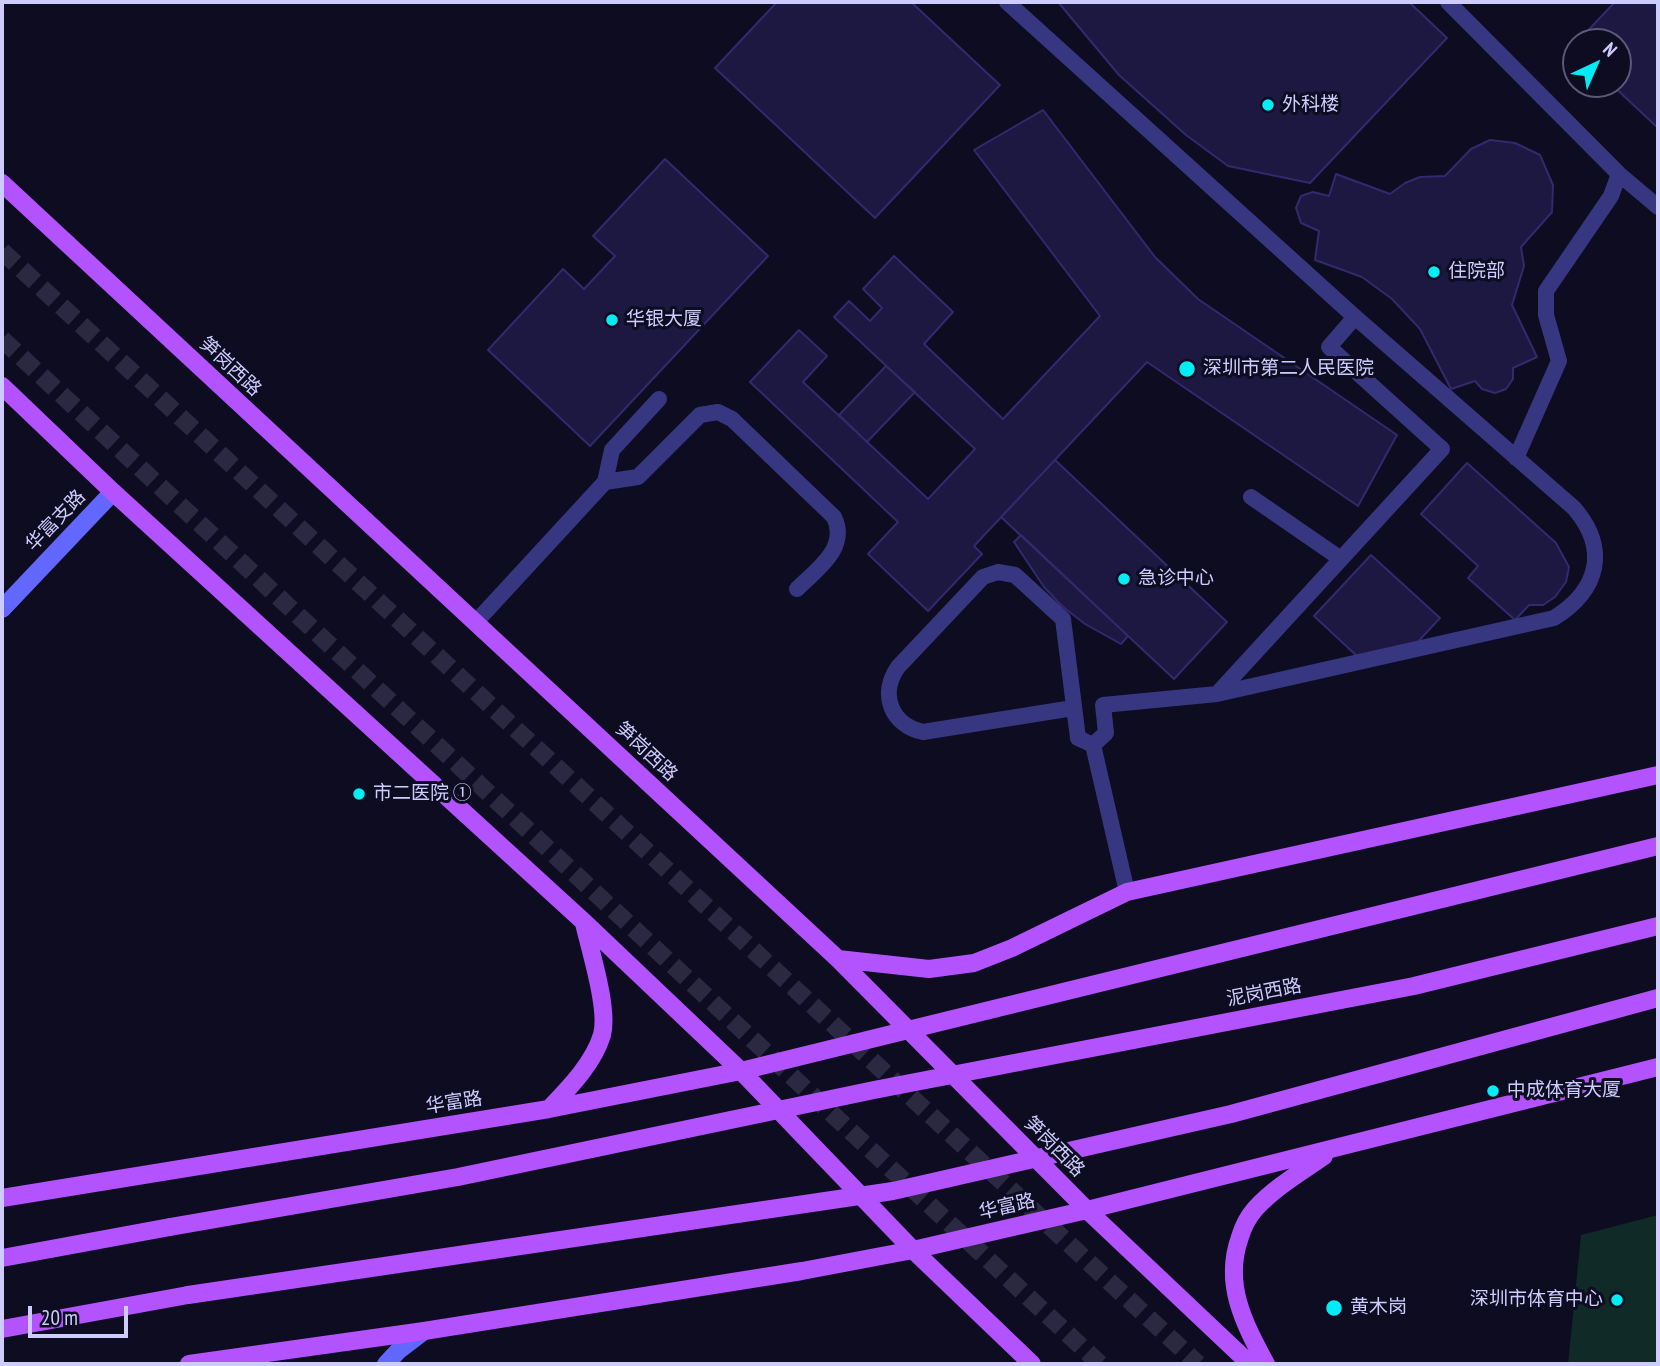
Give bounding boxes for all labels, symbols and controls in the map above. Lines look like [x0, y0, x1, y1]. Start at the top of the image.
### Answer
north arrow [1562, 28, 1632, 98]
text: N [1598, 37, 1622, 62]
place label: 外科楼 [1282, 94, 1339, 116]
marker: 外科楼 [1260, 97, 1276, 113]
place label: 住院部 [1448, 261, 1505, 283]
marker: 住院部 [1426, 264, 1442, 280]
place label: 华银大厦 [626, 309, 702, 331]
marker: 华银大厦 [604, 312, 620, 328]
street label: 笋岗西路 [194, 333, 266, 401]
place label: 深圳市第二人民医院 [1203, 358, 1374, 380]
marker: 深圳市第二人民医院 [1177, 359, 1197, 379]
street label: 华富支路 [21, 486, 91, 556]
place label: 急诊中心 [1138, 568, 1214, 590]
marker: 急诊中心 [1116, 571, 1132, 587]
street label: 笋岗西路 [610, 718, 682, 786]
place label: 市二医院 ① [373, 783, 472, 805]
marker: 市二医院 ① [351, 786, 367, 802]
street label: 泥岗西路 [1225, 975, 1303, 1011]
place label: 中成体育大厦 [1507, 1080, 1621, 1102]
marker: 中成体育大厦 [1485, 1083, 1501, 1099]
street label: 华富路 [424, 1087, 484, 1119]
street label: 笋岗西路 [1019, 1112, 1089, 1182]
street label: 华富路 [977, 1189, 1037, 1225]
place label: 深圳市体育中心 [1470, 1289, 1603, 1311]
scale bar [32, 1292, 131, 1336]
marker: 深圳市体育中心 [1609, 1292, 1625, 1308]
place label: 黄木岗 [1350, 1297, 1407, 1319]
marker: 黄木岗 [1324, 1298, 1344, 1318]
text: 20 m [41, 1304, 78, 1331]

